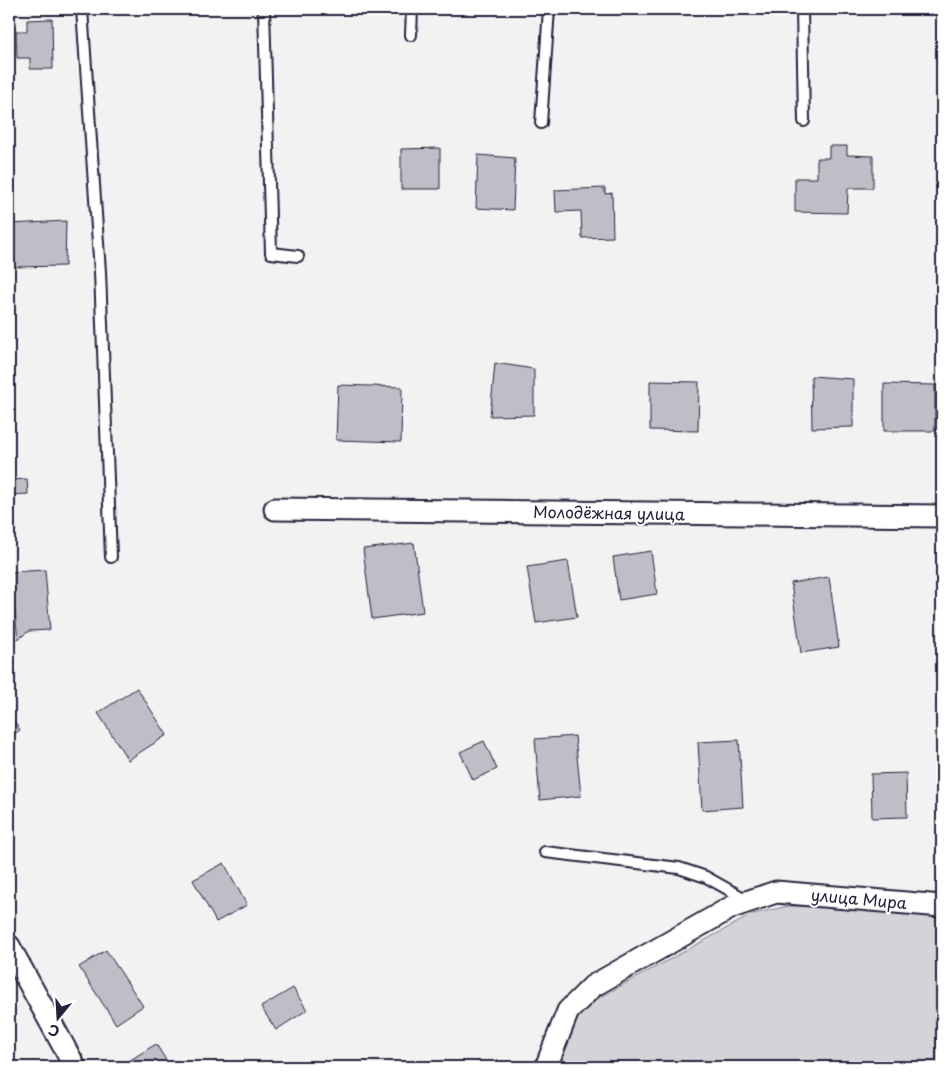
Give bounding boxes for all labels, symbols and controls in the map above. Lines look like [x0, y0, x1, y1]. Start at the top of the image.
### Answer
street label: Молодёжная улица [533, 499, 685, 525]
street label: улица Мира [810, 882, 908, 914]
north arrow [32, 994, 82, 1044]
text: С [46, 1019, 62, 1042]

